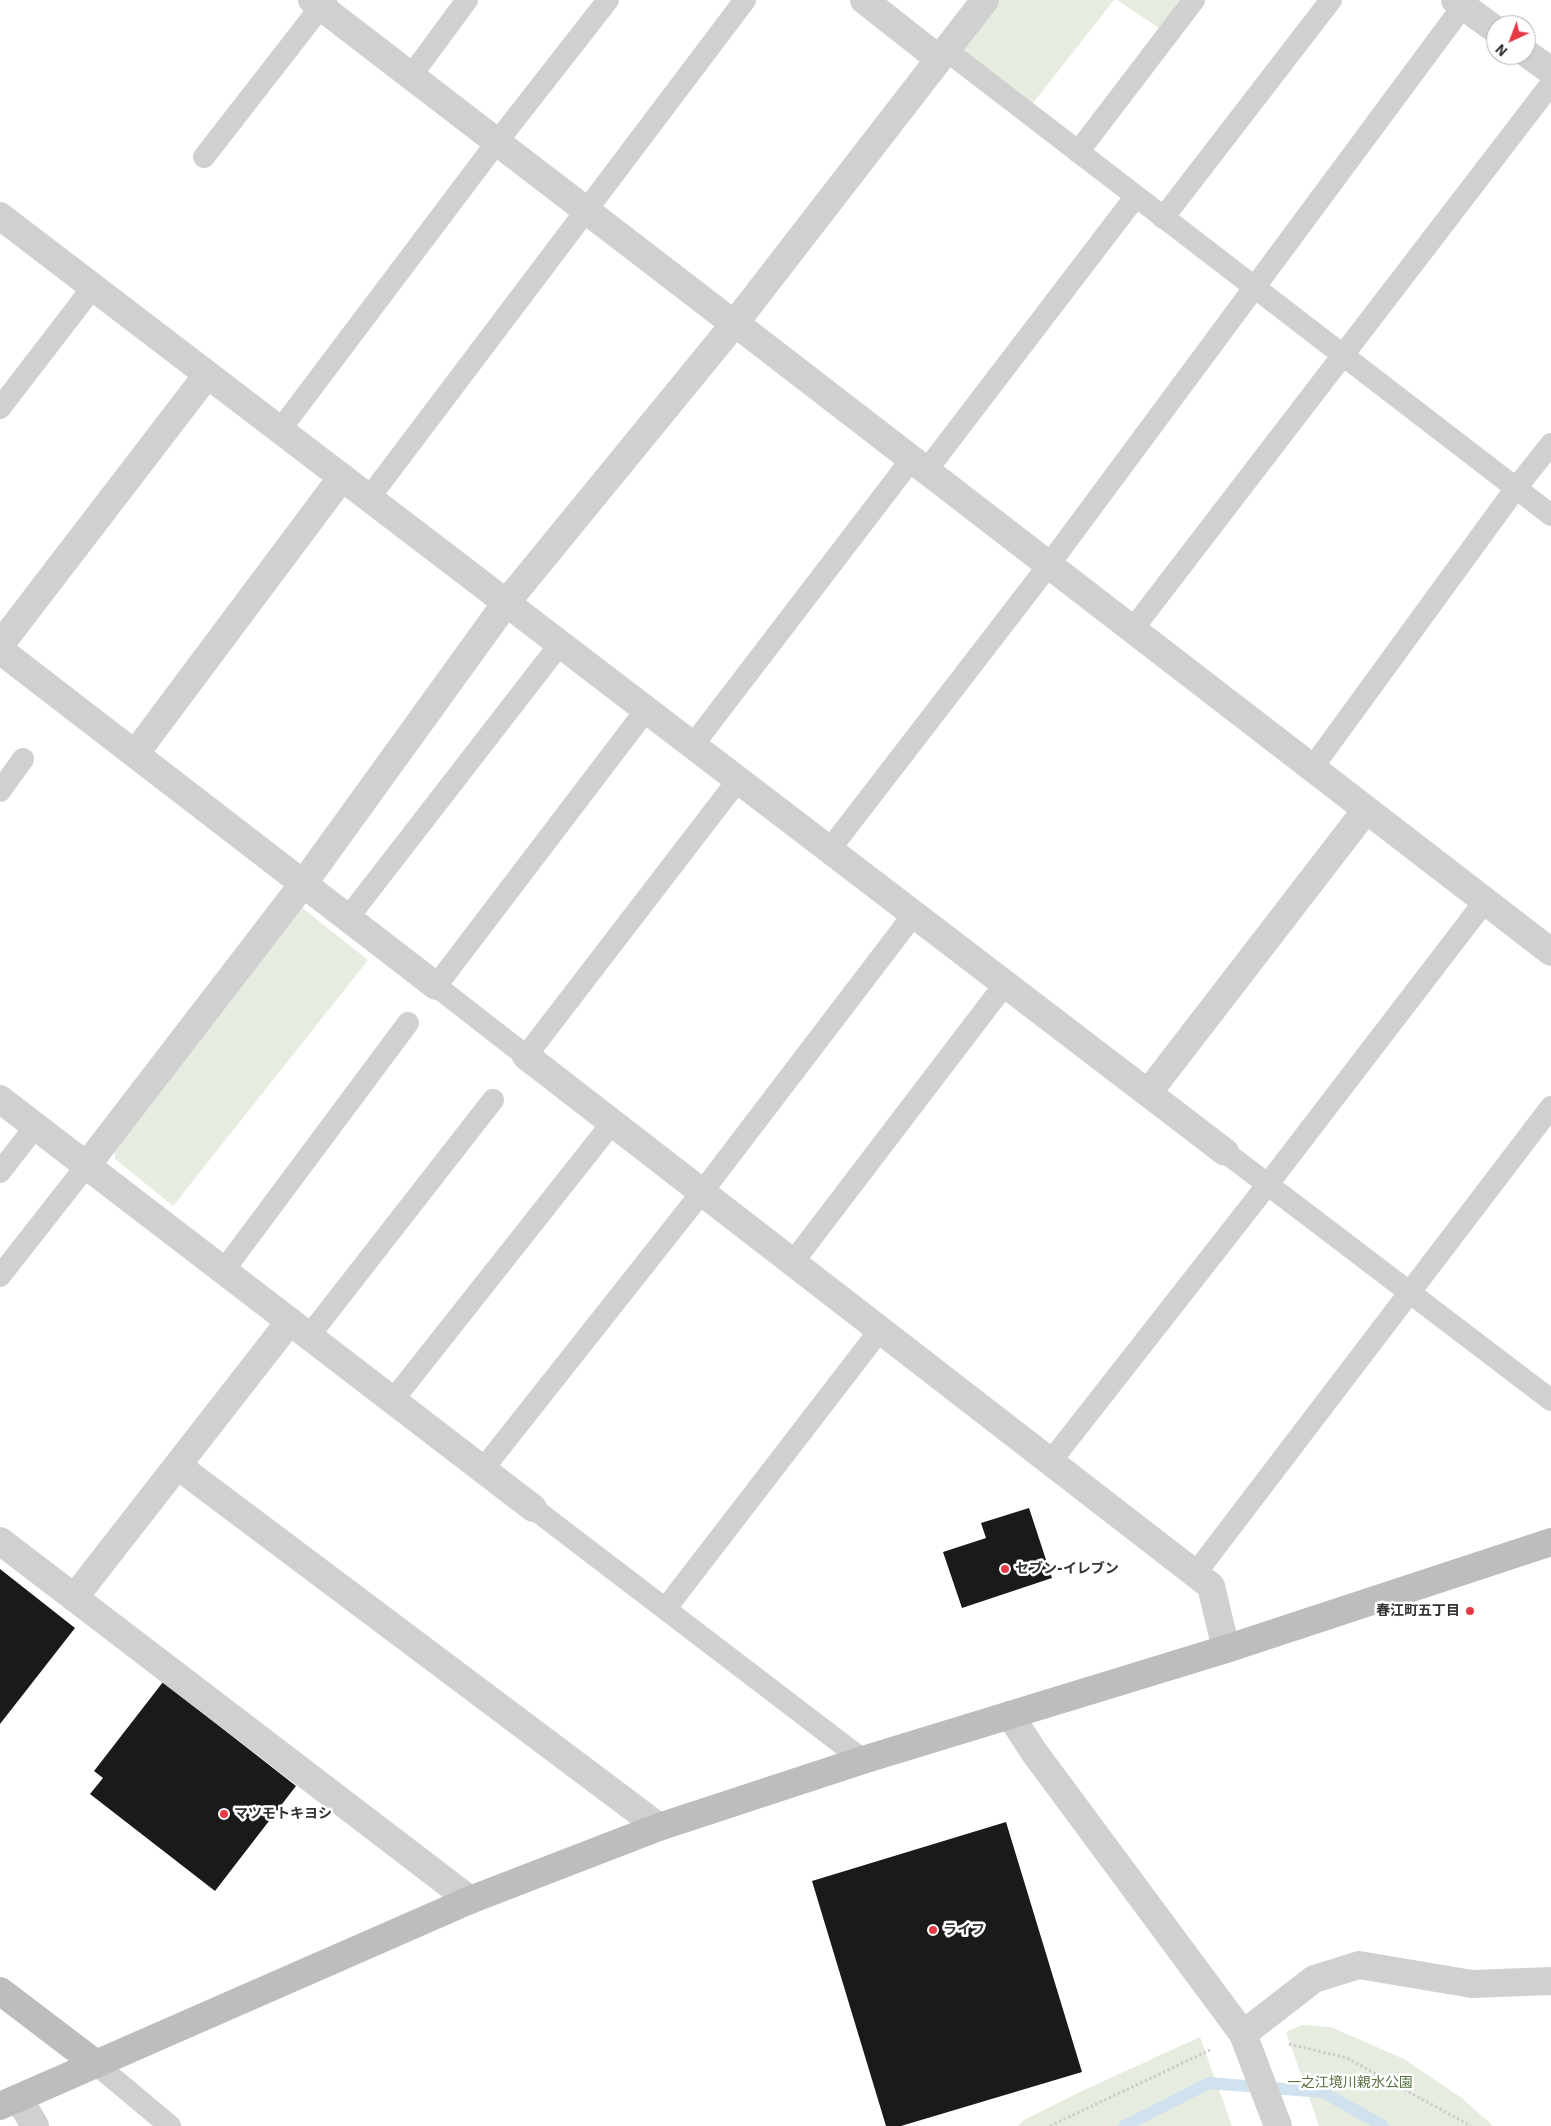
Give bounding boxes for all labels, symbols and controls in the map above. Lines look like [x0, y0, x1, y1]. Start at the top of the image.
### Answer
north arrow [1486, 15, 1536, 65]
text: N [1492, 40, 1511, 60]
place label: セブン-イレブン [1015, 1561, 1119, 1577]
marker: セブン-イレブン [999, 1563, 1011, 1575]
place label: 春江町五丁目 [1376, 1603, 1460, 1619]
marker: 春江町五丁目 [1464, 1605, 1476, 1617]
place label: マツモトキヨシ [234, 1806, 332, 1822]
marker: マツモトキヨシ [218, 1808, 230, 1820]
place label: ライフ [943, 1922, 985, 1938]
marker: ライフ [927, 1924, 939, 1936]
park label: 一之江境川親水公園 [1287, 2075, 1413, 2091]

